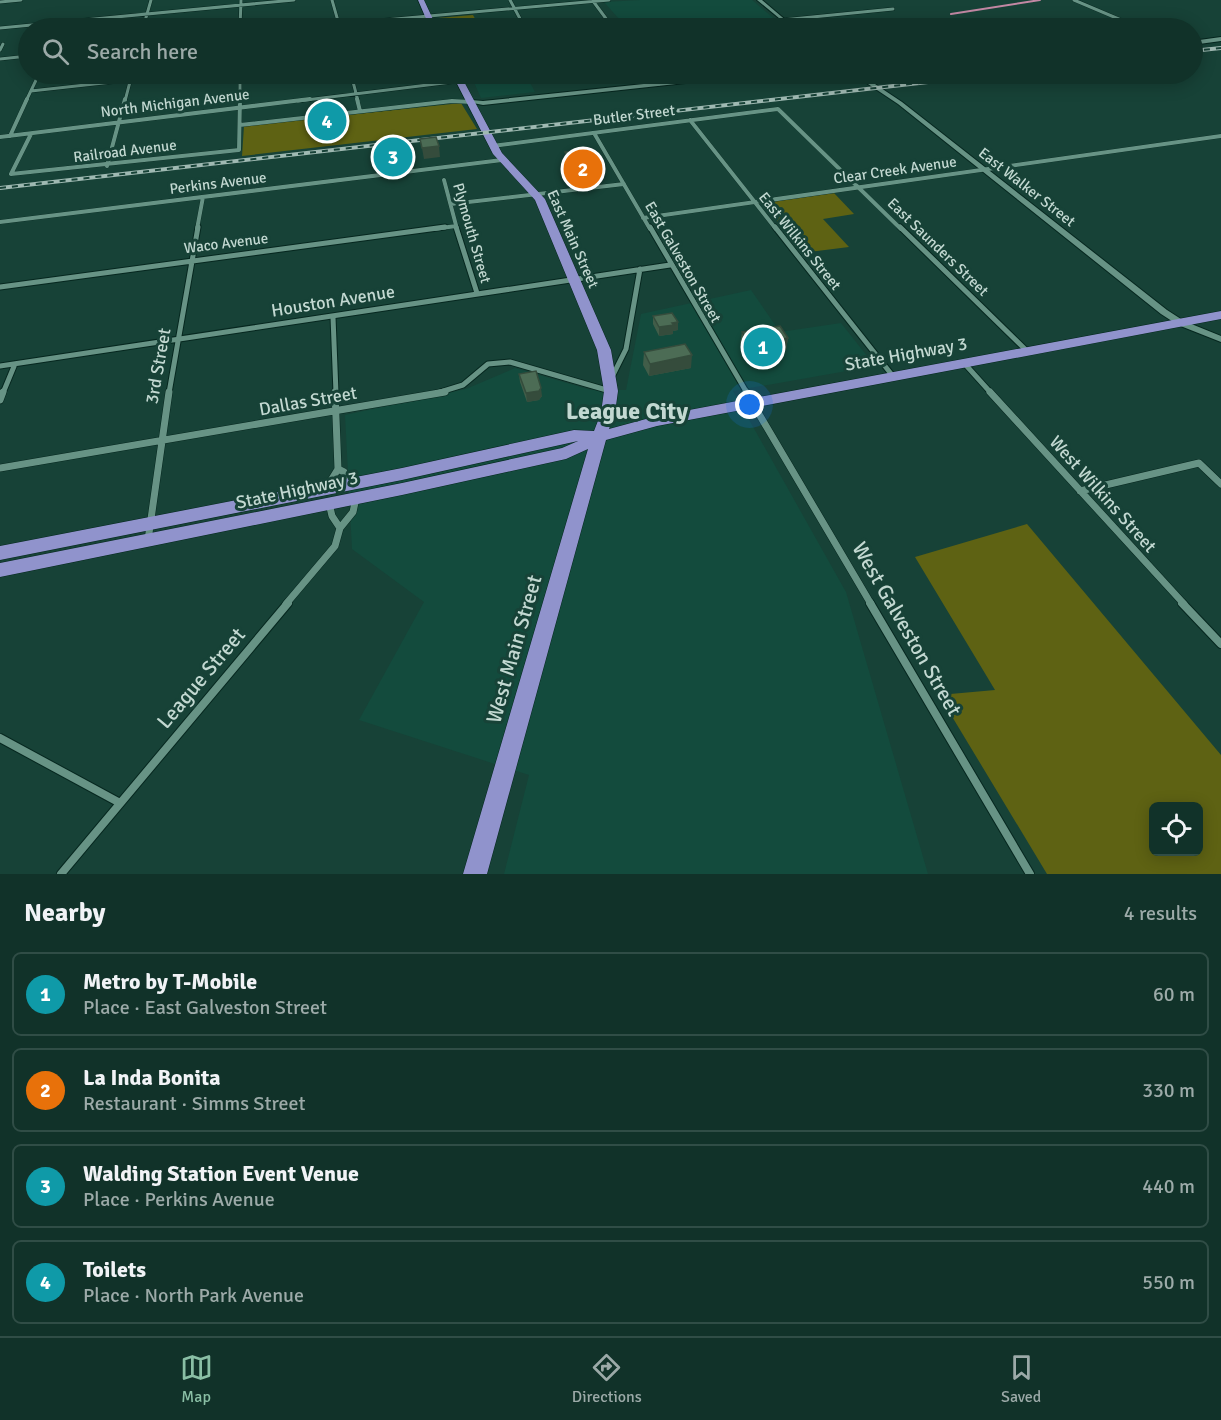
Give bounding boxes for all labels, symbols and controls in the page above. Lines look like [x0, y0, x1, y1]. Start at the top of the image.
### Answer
search box [18, 18, 1203, 84]
icon: search [39, 35, 72, 68]
text: Search here [87, 38, 198, 65]
street label: North Michigan Avenue [99, 85, 251, 121]
pin: 4 [308, 98, 346, 144]
street label: Butler Street [592, 101, 676, 129]
pin: 3 [374, 134, 412, 180]
street label: Railroad Avenue [72, 136, 178, 166]
street label: East Walker Street [975, 144, 1079, 230]
pin: 2 [564, 146, 602, 192]
street label: Clear Creek Avenue [832, 152, 958, 188]
street label: Perkins Avenue [168, 168, 268, 198]
street label: Plymouth Street [449, 181, 495, 285]
street label: East Main Street [543, 187, 603, 291]
street label: East Wilkins Street [755, 188, 845, 294]
street label: East Saunders Street [884, 194, 992, 300]
street label: East Galveston Street [641, 198, 725, 326]
street label: Waco Avenue [183, 229, 269, 257]
street label: Houston Avenue [270, 280, 396, 322]
pin: 1 [744, 324, 783, 370]
street label: 3rd Street [141, 326, 175, 406]
street label: State Highway 3 [843, 332, 969, 376]
street label: Dallas Street [257, 382, 359, 420]
your location [735, 390, 764, 419]
district label: League City [566, 396, 688, 426]
street label: West Wilkins Street [1045, 431, 1161, 557]
street label: State Highway 3 [234, 466, 360, 514]
street label: West Galveston Street [847, 537, 967, 721]
street label: West Main Street [480, 572, 548, 726]
street label: League Street [151, 622, 251, 734]
map controls [1149, 802, 1203, 856]
button: locate [1149, 802, 1203, 856]
text: Nearby [24, 897, 105, 929]
text: 4 results [1124, 901, 1197, 926]
text: Metro by T-Mobile [83, 968, 257, 995]
text: 1 [40, 982, 51, 1007]
text: 60 m [1153, 982, 1195, 1007]
text: Place · East Galveston Street [83, 995, 327, 1020]
text: La Inda Bonita [83, 1064, 221, 1091]
text: 2 [40, 1078, 51, 1103]
text: 330 m [1142, 1078, 1195, 1103]
text: Restaurant · Simms Street [83, 1091, 305, 1116]
text: Walding Station Event Venue [83, 1160, 359, 1187]
text: 3 [40, 1174, 51, 1199]
text: 440 m [1142, 1174, 1195, 1199]
text: Place · Perkins Avenue [83, 1187, 275, 1212]
text: Toilets [83, 1256, 146, 1283]
text: 4 [40, 1270, 51, 1295]
text: 550 m [1142, 1270, 1195, 1295]
text: Place · North Park Avenue [83, 1283, 304, 1308]
tab: Map [180, 1351, 213, 1407]
tab: Directions [572, 1351, 642, 1407]
tab: Saved [1001, 1351, 1041, 1407]

